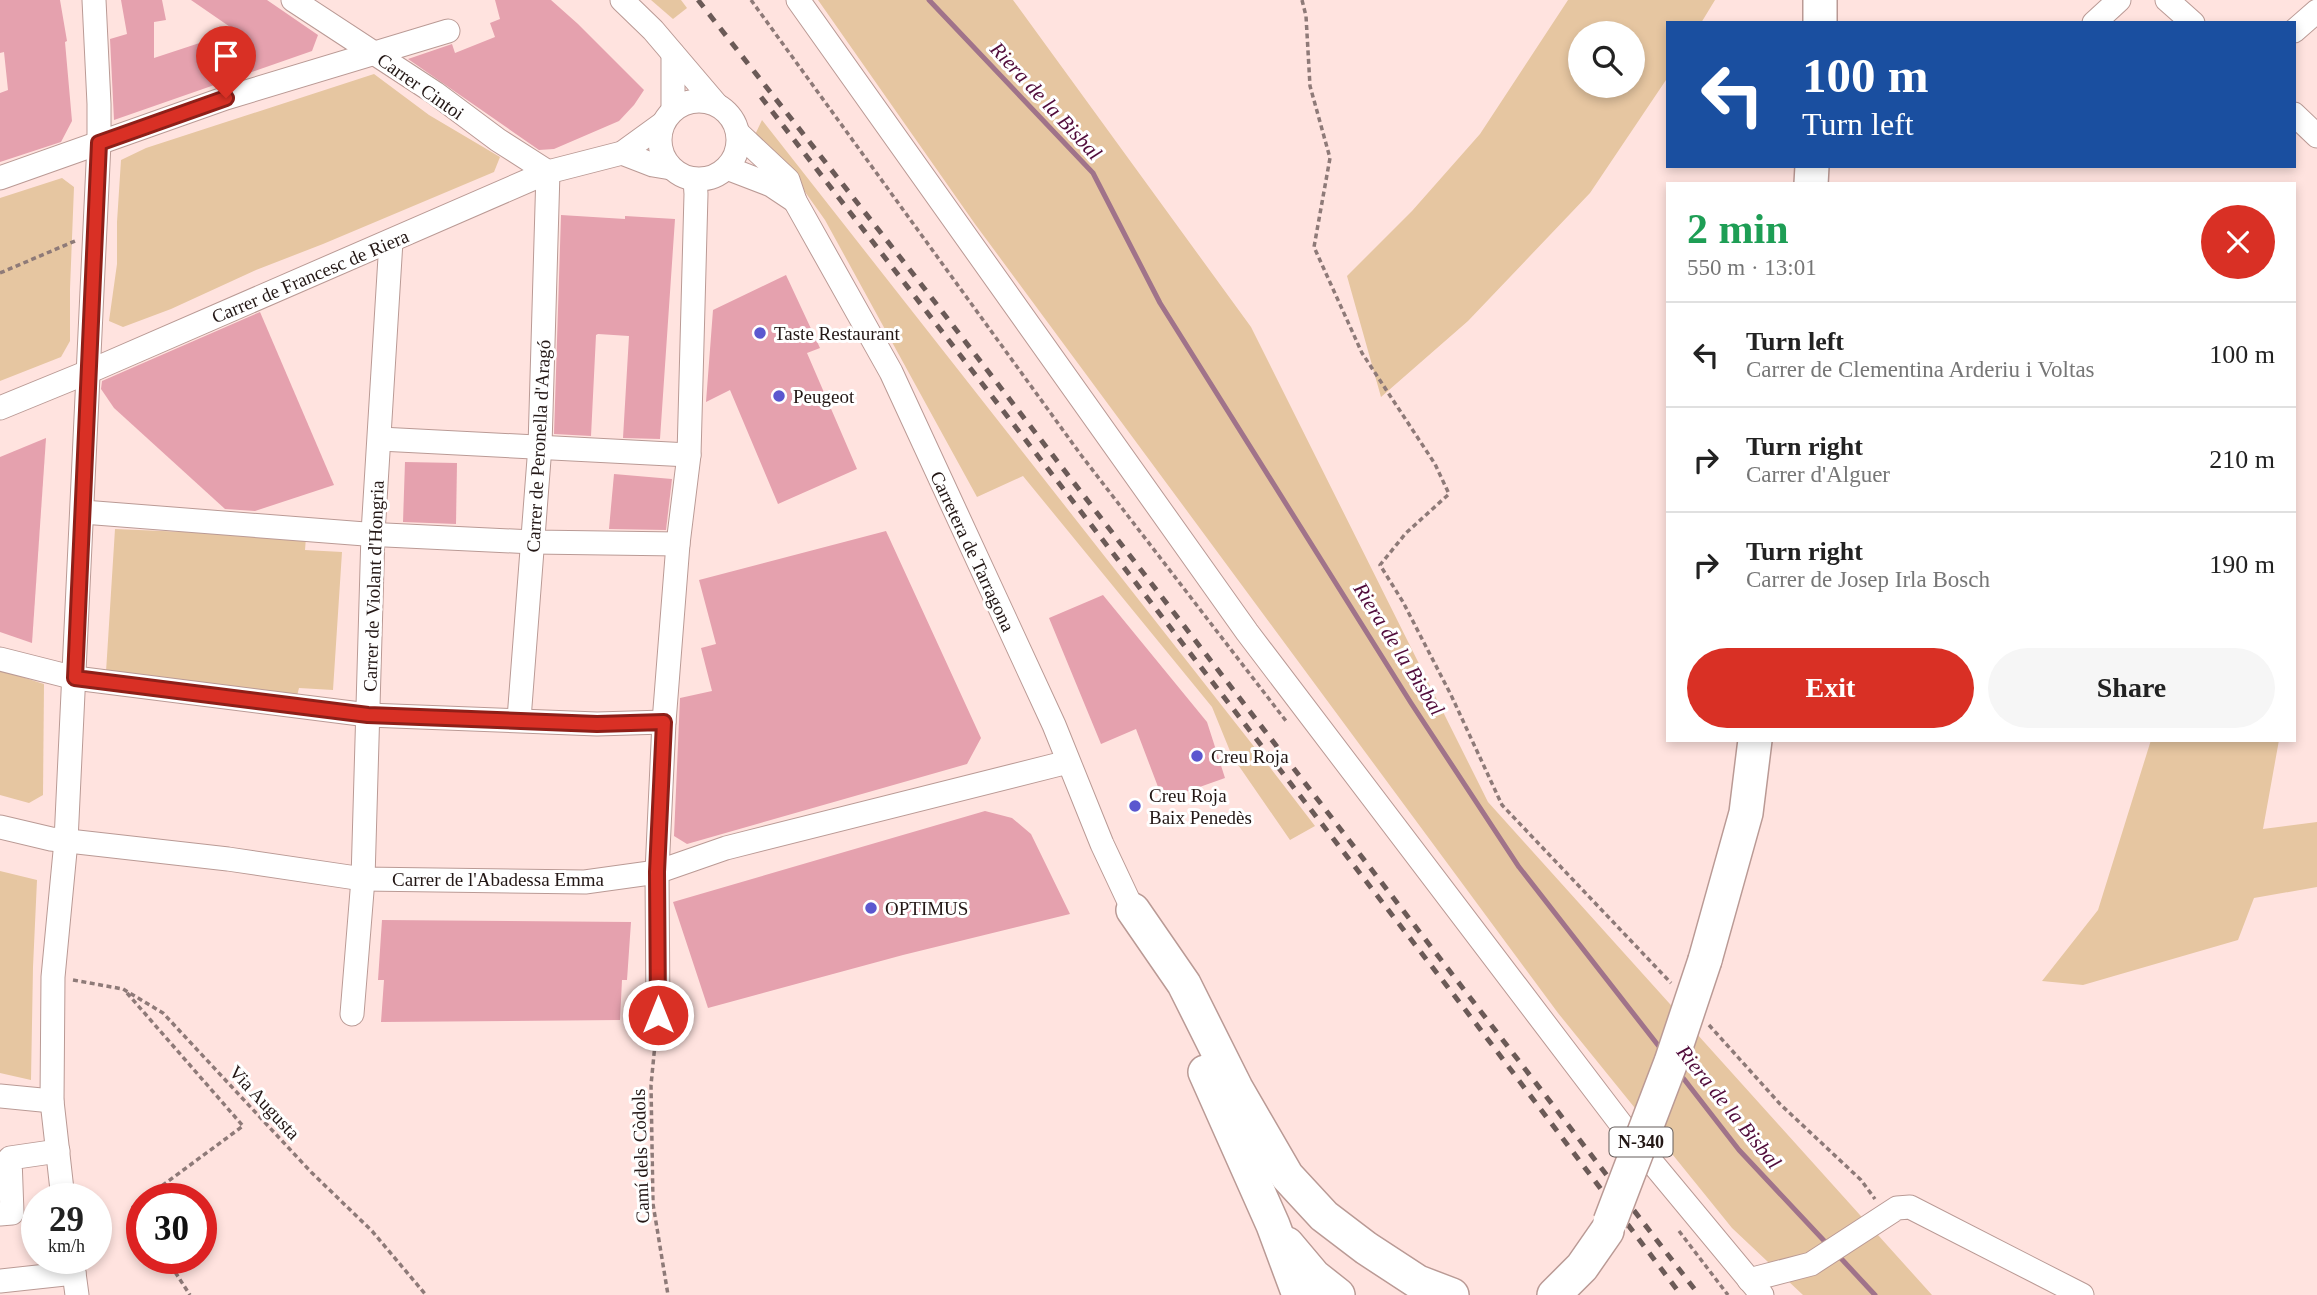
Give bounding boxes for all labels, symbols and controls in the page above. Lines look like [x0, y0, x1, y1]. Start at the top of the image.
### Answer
map controls [1568, 21, 1645, 98]
button: search [1568, 21, 1645, 98]
pin [196, 26, 256, 98]
water label: Riera de la Bisbal [985, 36, 1107, 165]
icon: arrive [207, 37, 245, 75]
text: 100 m [1802, 48, 1929, 103]
street label: Carrer Cintoi [373, 49, 468, 124]
icon: left [1687, 49, 1778, 140]
text: Turn left [1802, 106, 1914, 142]
button: close [2201, 205, 2275, 279]
text: 2 min [1687, 206, 1789, 252]
street label: Carrer de Francesc de Riera [208, 225, 412, 328]
text: 550 m · 13:01 [1687, 255, 1817, 280]
place label: Taste Restaurant [774, 323, 901, 344]
marker: Taste Restaurant [752, 325, 768, 341]
text: Turn left [1746, 327, 1844, 356]
icon: left [1687, 336, 1725, 374]
street label: Carrer de Peronella d'Aragó [522, 339, 555, 553]
text: 100 m [2209, 340, 2275, 369]
text: Carrer de Clementina Arderiu i Voltas [1746, 357, 2095, 382]
place label: Peugeot [793, 386, 855, 407]
marker: Peugeot [771, 388, 787, 404]
text: Turn right [1746, 432, 1863, 461]
icon: right [1687, 441, 1725, 479]
text: 210 m [2209, 445, 2275, 474]
text: Carrer d'Alguer [1746, 462, 1890, 487]
street label: Carretera de Tarragona [926, 468, 1019, 635]
street label: Carrer de Violant d'Hongria [359, 479, 388, 692]
text: Turn right [1746, 537, 1863, 566]
icon: right [1687, 546, 1725, 584]
text: 190 m [2209, 550, 2275, 579]
text: Carrer de Josep Irla Bosch [1746, 567, 1990, 592]
water label: Riera de la Bisbal [1348, 577, 1450, 720]
button: Exit [1687, 648, 1974, 728]
button: Share [1988, 648, 2275, 728]
place label: Creu Roja [1211, 746, 1289, 767]
marker: Creu Roja [1189, 748, 1205, 764]
place label: Creu Roja Baix Penedès [1149, 785, 1252, 828]
marker: Creu Roja Baix Penedès [1127, 798, 1143, 814]
street label: Carrer de l'Abadessa Emma [392, 869, 604, 890]
place label: OPTIMUS [885, 898, 968, 919]
marker: OPTIMUS [863, 900, 879, 916]
position arrow [621, 978, 695, 1052]
water label: Riera de la Bisbal [1671, 1040, 1786, 1174]
street label: Via Augusta [225, 1061, 305, 1144]
street label: Camí dels Còdols [628, 1088, 653, 1224]
road number: N-340 [1610, 1128, 1672, 1156]
speed limit sign: 30 [126, 1183, 217, 1274]
text: 29 [49, 1200, 84, 1239]
text: km/h [48, 1236, 85, 1256]

